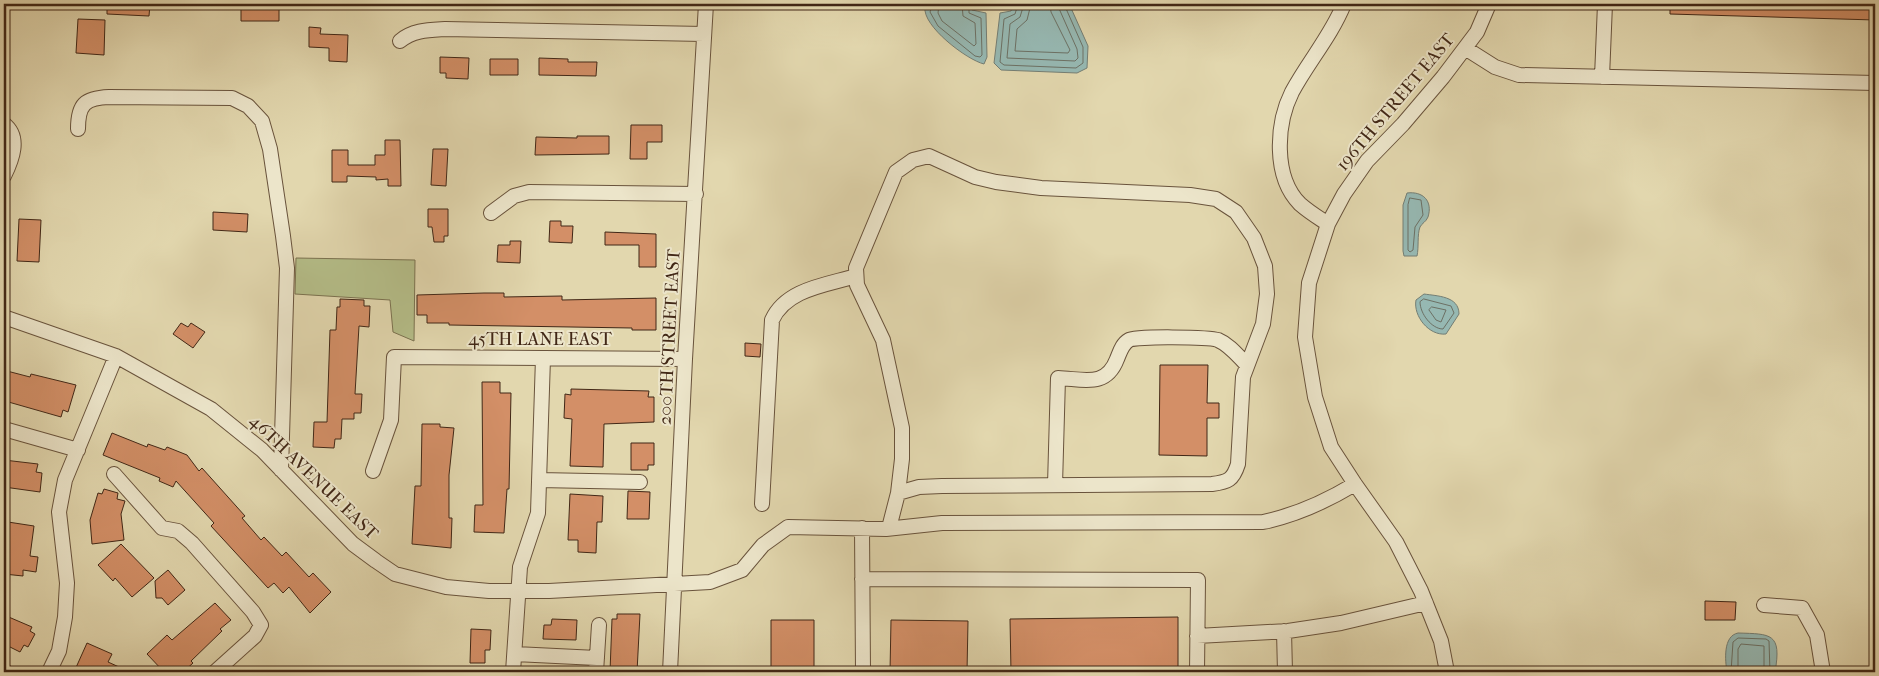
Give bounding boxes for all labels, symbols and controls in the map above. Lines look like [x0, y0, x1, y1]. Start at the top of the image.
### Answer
street label: 196TH STREET EAST [1332, 29, 1459, 175]
street label: 200TH STREET EAST [654, 248, 685, 425]
street label: 45TH LANE EAST [468, 329, 613, 350]
street label: 46TH AVENUE EAST [245, 411, 383, 545]

